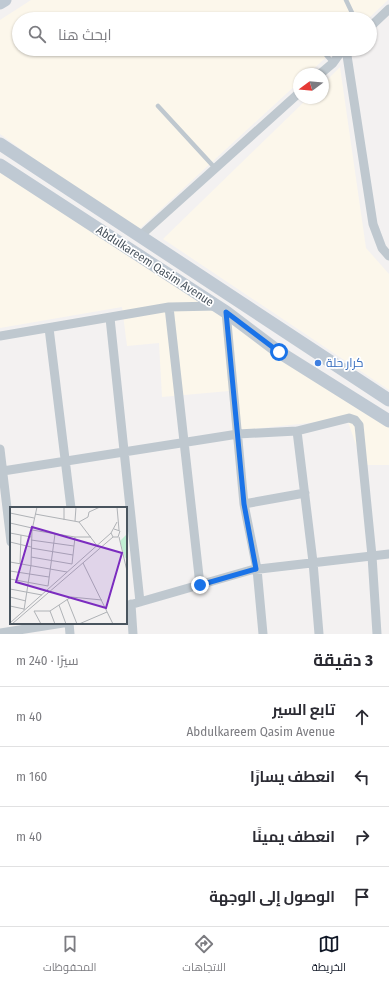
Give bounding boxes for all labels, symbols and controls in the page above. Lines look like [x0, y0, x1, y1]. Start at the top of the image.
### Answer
search box [12, 12, 377, 56]
icon: search [26, 23, 48, 45]
text: ابحث هنا [58, 26, 112, 44]
north arrow [293, 68, 329, 104]
street label: Abdulkareem Qasim Avenue [94, 223, 216, 309]
route start [270, 343, 288, 361]
place label: كرار حلة [326, 356, 364, 370]
marker: كرار حلة [313, 358, 323, 368]
inset map [10, 507, 127, 624]
route end [191, 576, 209, 594]
text: 3 دقيقة [313, 650, 373, 671]
text: سيرًا · 240 m [16, 653, 78, 668]
text: تابع السير [272, 701, 335, 719]
icon: ahead [351, 706, 373, 728]
text: 40 m [16, 709, 42, 724]
text: Abdulkareem Qasim Avenue [186, 724, 335, 739]
icon: left [351, 766, 373, 788]
text: انعطف يسارًا [250, 768, 335, 786]
text: 160 m [16, 769, 47, 784]
icon: right [351, 826, 373, 848]
text: انعطف يمينًا [252, 828, 335, 846]
text: 40 m [16, 829, 42, 844]
icon: arrive [351, 886, 373, 908]
text: الوصول إلى الوجهة [209, 888, 335, 906]
tab: المحفوظات [43, 933, 96, 977]
tab: الاتجاهات [182, 933, 226, 977]
tab: الخريطة [312, 933, 346, 977]

